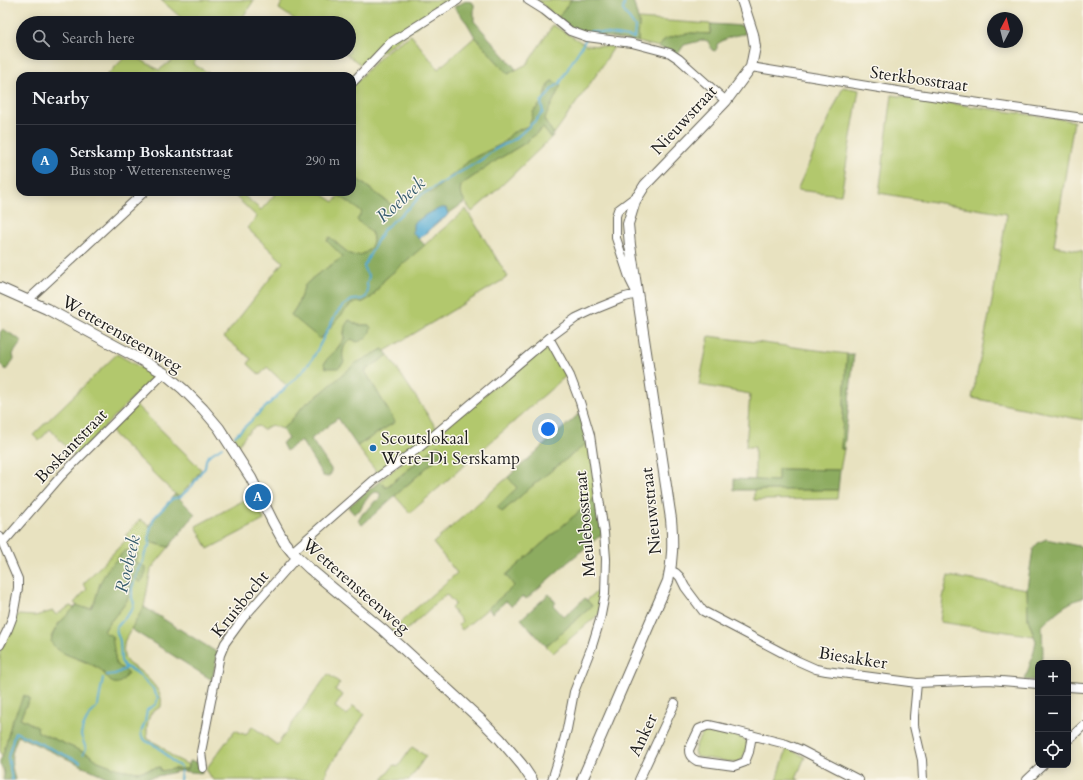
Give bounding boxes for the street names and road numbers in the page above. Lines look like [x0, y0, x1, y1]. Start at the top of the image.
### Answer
street label: Sterkbosstraat [869, 61, 970, 97]
street label: Nieuwstraat [646, 80, 723, 160]
street label: Wetterensteenweg [57, 290, 187, 378]
street label: Boskantstraat [30, 403, 113, 488]
street label: Nieuwstraat [635, 466, 667, 556]
street label: Meulebosstraat [569, 469, 601, 578]
street label: Wetterensteenweg [297, 532, 415, 639]
street label: Kruisbocht [206, 565, 274, 642]
street label: Biesakker [817, 641, 890, 675]
street label: Anker [623, 709, 663, 760]

